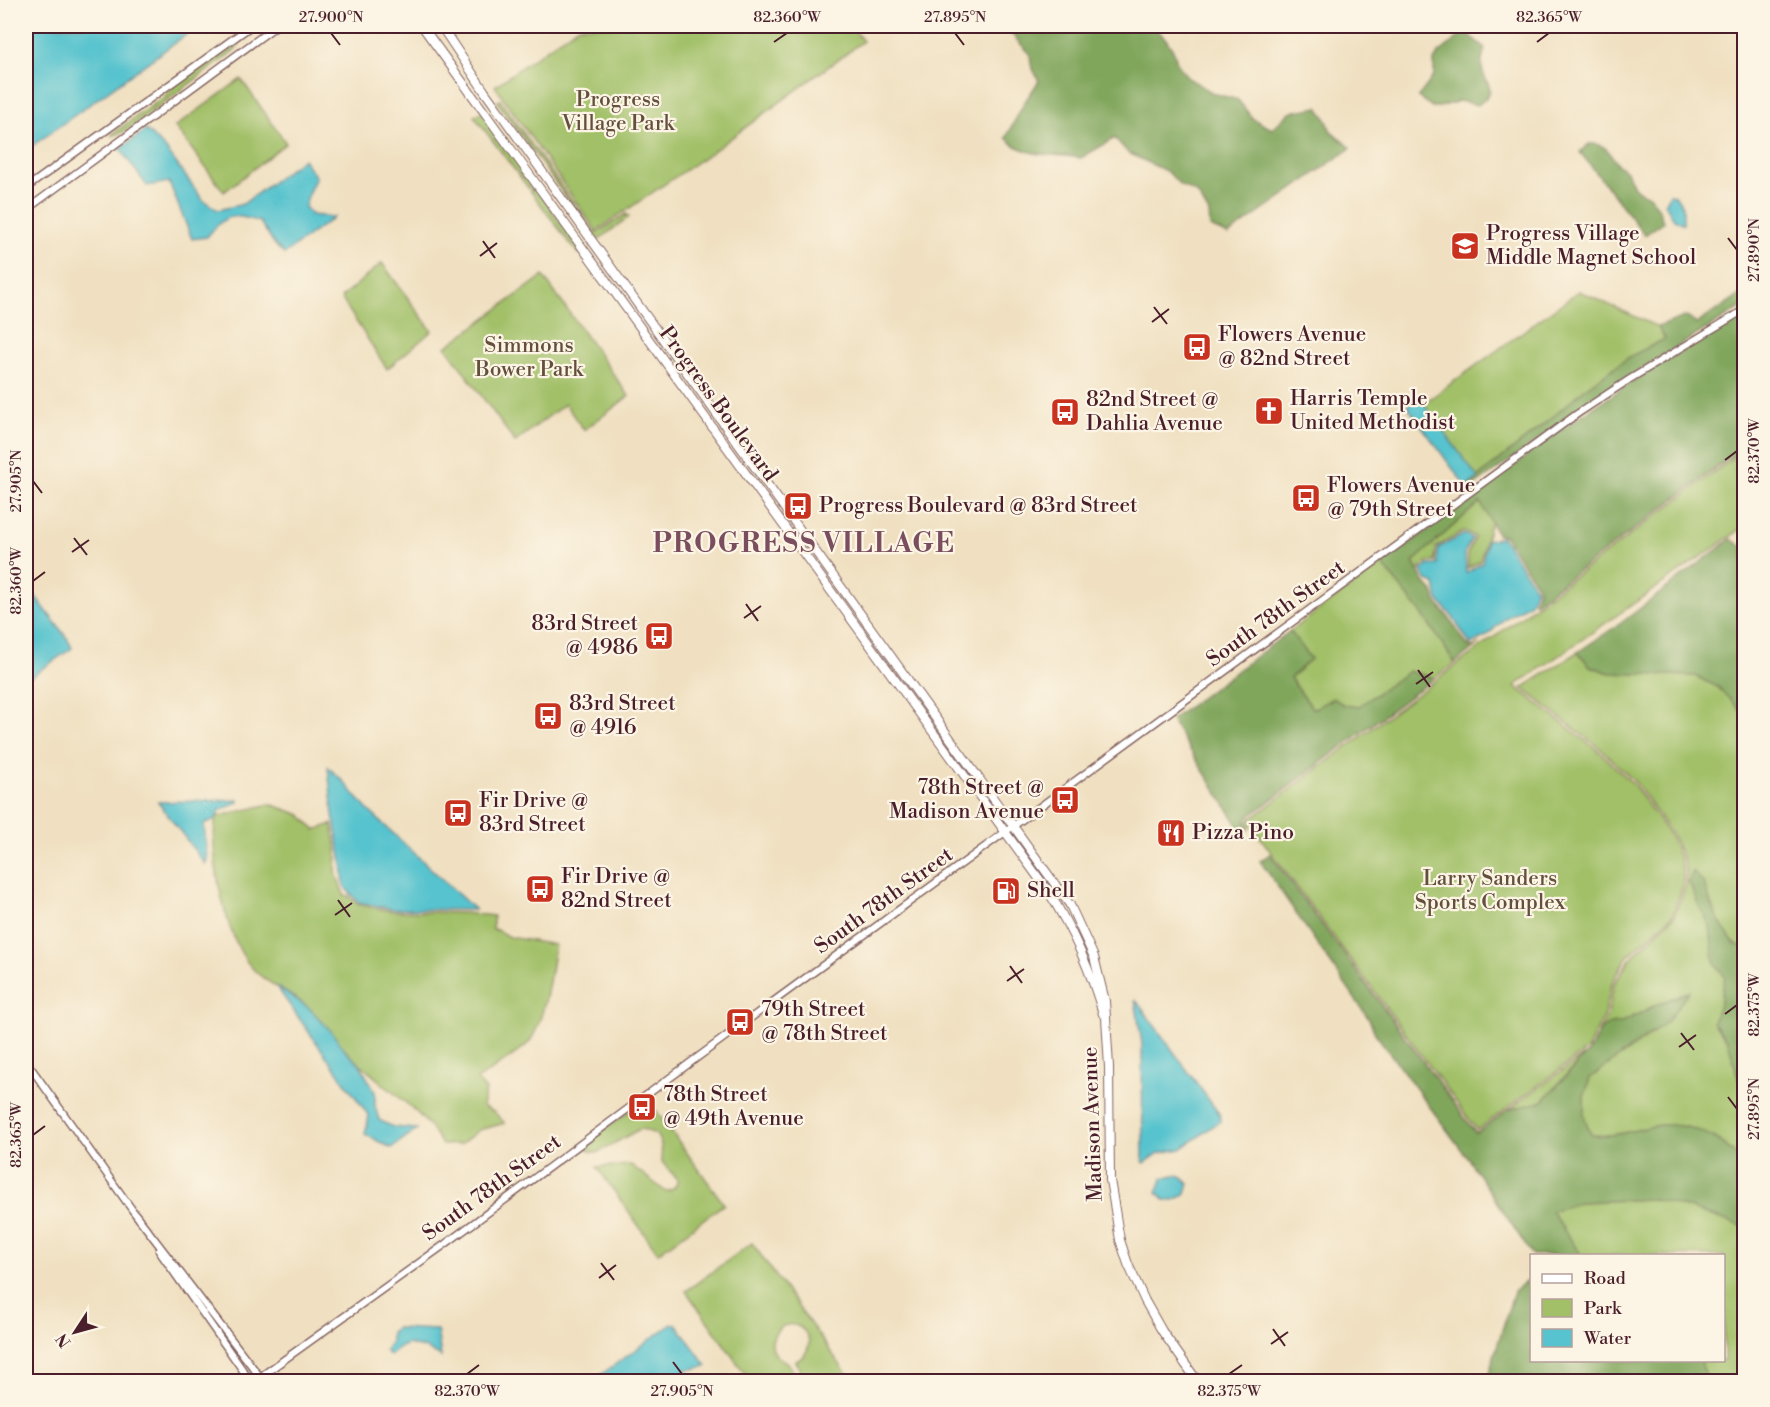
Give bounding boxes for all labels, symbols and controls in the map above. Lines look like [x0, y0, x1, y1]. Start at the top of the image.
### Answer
text: 27.900°N [299, 8, 363, 27]
text: 82.360°W [753, 8, 821, 27]
text: 27.895°N [924, 8, 986, 27]
text: 82.365°W [1516, 8, 1582, 27]
park label: Progress Village Park [560, 87, 676, 137]
text: 27.890°N [1745, 218, 1764, 282]
place label: Progress Village Middle Magnet School [1486, 221, 1696, 271]
school or university icon: Progress Village Middle Magnet School [1449, 230, 1481, 262]
street label: Progress Boulevard [653, 321, 783, 487]
place label: Flowers Avenue @ 82nd Street [1218, 322, 1366, 372]
bus stop icon: Flowers Avenue @ 82nd Street [1181, 331, 1213, 363]
park label: Simmons Bower Park [474, 333, 584, 383]
place label: Harris Temple United Methodist [1290, 386, 1456, 436]
place label: 82nd Street @ Dahlia Avenue [1086, 387, 1223, 437]
church icon: Harris Temple United Methodist [1253, 395, 1285, 427]
bus stop icon: 82nd Street @ Dahlia Avenue [1049, 396, 1081, 428]
text: 82.370°W [1745, 418, 1764, 484]
text: 27.905°N [7, 450, 26, 512]
place label: Flowers Avenue @ 79th Street [1327, 473, 1475, 523]
bus stop icon: Flowers Avenue @ 79th Street [1290, 482, 1322, 514]
bus stop icon: Progress Boulevard @ 83rd Street [782, 490, 814, 522]
place label: Progress Boulevard @ 83rd Street [819, 493, 1138, 519]
district label: PROGRESS VILLAGE [653, 527, 955, 561]
text: 82.360°W [7, 547, 26, 615]
street label: South 78th Street [1202, 555, 1351, 673]
place label: 83rd Street @ 4986 [531, 611, 639, 661]
bus stop icon: 83rd Street @ 4986 [643, 620, 675, 652]
place label: 83rd Street @ 4916 [569, 691, 676, 741]
bus stop icon: 83rd Street @ 4916 [532, 700, 564, 732]
place label: 78th Street @ Madison Avenue [889, 775, 1044, 825]
bus stop icon: 78th Street @ Madison Avenue [1049, 784, 1081, 816]
place label: Fir Drive @ 83rd Street [479, 788, 588, 838]
bus stop icon: Fir Drive @ 83rd Street [442, 797, 474, 829]
restaurant icon: Pizza Pino [1155, 817, 1187, 849]
place label: Pizza Pino [1192, 820, 1294, 846]
street label: South 78th Street [810, 842, 959, 960]
place label: Fir Drive @ 82nd Street [561, 864, 672, 914]
park label: Larry Sanders Sports Complex [1415, 866, 1566, 916]
bus stop icon: Fir Drive @ 82nd Street [524, 873, 556, 905]
fuel station icon: Shell [990, 875, 1022, 907]
place label: Shell [1027, 878, 1075, 904]
text: 82.375°W [1745, 973, 1764, 1037]
place label: 79th Street @ 78th Street [761, 997, 888, 1047]
bus stop icon: 79th Street @ 78th Street [724, 1006, 756, 1038]
street label: Madison Avenue [1077, 1046, 1109, 1202]
text: 27.895°N [1745, 1078, 1764, 1140]
place label: 78th Street @ 49th Avenue [663, 1082, 804, 1132]
bus stop icon: 78th Street @ 49th Avenue [626, 1091, 658, 1123]
text: 82.365°W [7, 1102, 26, 1168]
street label: South 78th Street [418, 1129, 567, 1247]
legend [1530, 1254, 1725, 1362]
text: Road [1584, 1267, 1627, 1290]
text: Park [1584, 1297, 1623, 1320]
north arrow [45, 1302, 105, 1362]
text: Water [1583, 1327, 1632, 1350]
text: N [52, 1329, 75, 1351]
text: 82.370°W [434, 1382, 500, 1401]
text: 27.905°N [651, 1382, 713, 1401]
text: 82.375°W [1197, 1382, 1261, 1401]

